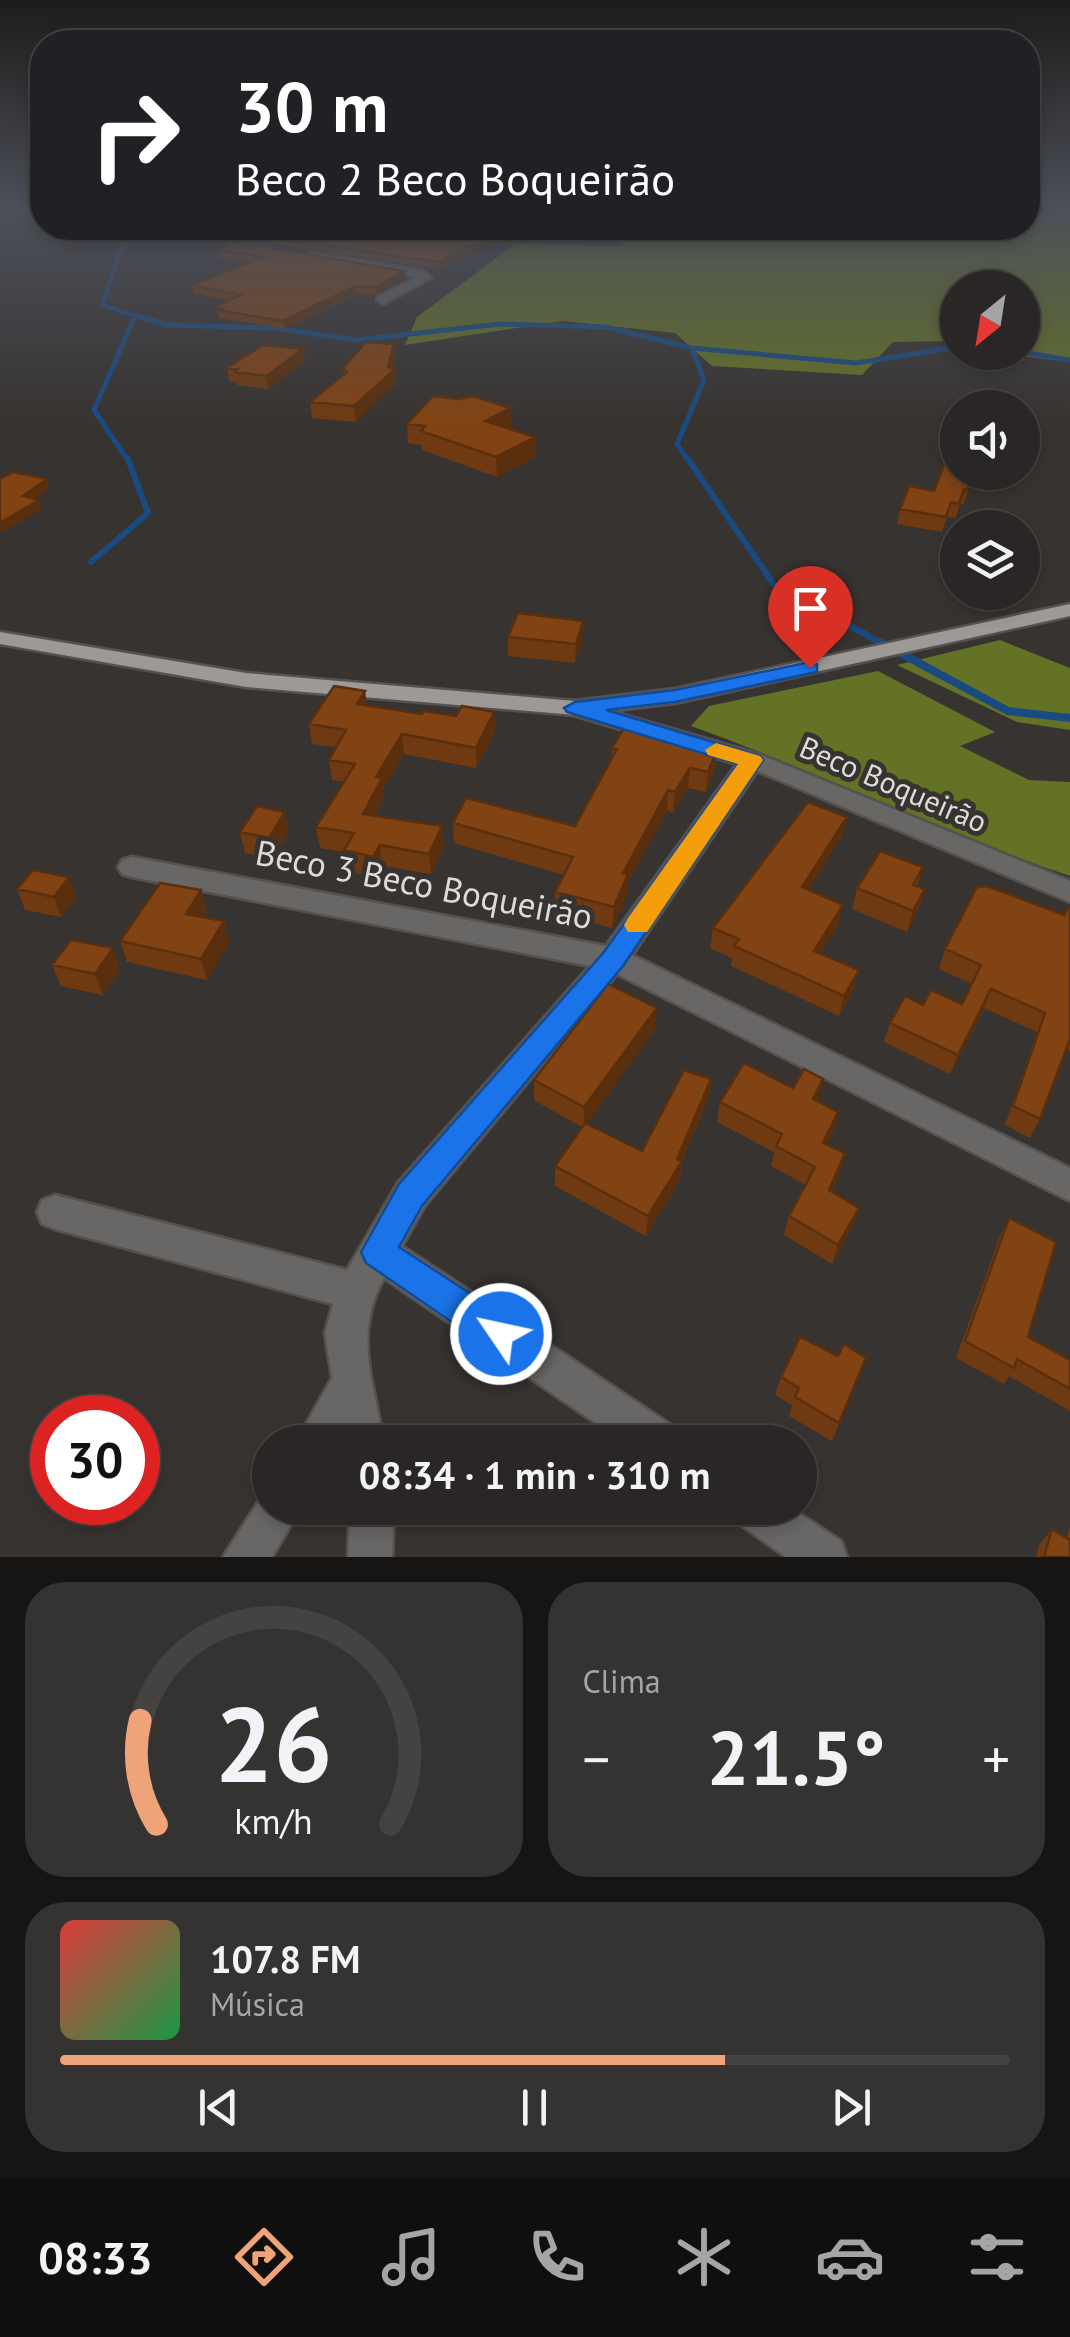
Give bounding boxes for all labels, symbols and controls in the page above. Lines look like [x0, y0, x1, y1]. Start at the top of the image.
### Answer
text: 30 m [235, 61, 388, 151]
icon: right [70, 70, 200, 200]
text: Beco 2 Beco Boqueirão [235, 149, 675, 207]
north arrow [940, 270, 1040, 370]
map controls [940, 270, 1040, 610]
button: sound [940, 390, 1040, 490]
button: layers [940, 510, 1040, 610]
pin [768, 566, 853, 669]
icon: arrive [783, 581, 838, 636]
street label: Beco Boqueirão [794, 727, 993, 841]
street label: Beco 3 Beco Boqueirão [252, 829, 597, 939]
position arrow [449, 1282, 553, 1386]
speed limit sign: 30 [30, 1395, 160, 1525]
text: 08:34 · 1 min · 310 m [359, 1450, 710, 1499]
text: Clima [583, 1660, 661, 1702]
text: 26 [215, 1676, 333, 1811]
text: 21.5° [707, 1709, 886, 1806]
text: − [583, 1723, 610, 1794]
text: + [982, 1723, 1010, 1794]
text: km/h [235, 1798, 313, 1844]
text: 107.8 FM [210, 1934, 360, 1983]
text: Música [210, 1983, 305, 2025]
icon: previous [191, 2080, 246, 2135]
icon: pause [507, 2080, 562, 2135]
icon: next [824, 2080, 879, 2135]
icon: directions [229, 2222, 299, 2292]
icon: music [376, 2222, 446, 2292]
icon: phone [522, 2222, 592, 2292]
icon: climate [669, 2222, 739, 2292]
icon: car [815, 2222, 885, 2292]
icon: filters [962, 2222, 1032, 2292]
text: 08:33 [38, 2228, 152, 2286]

